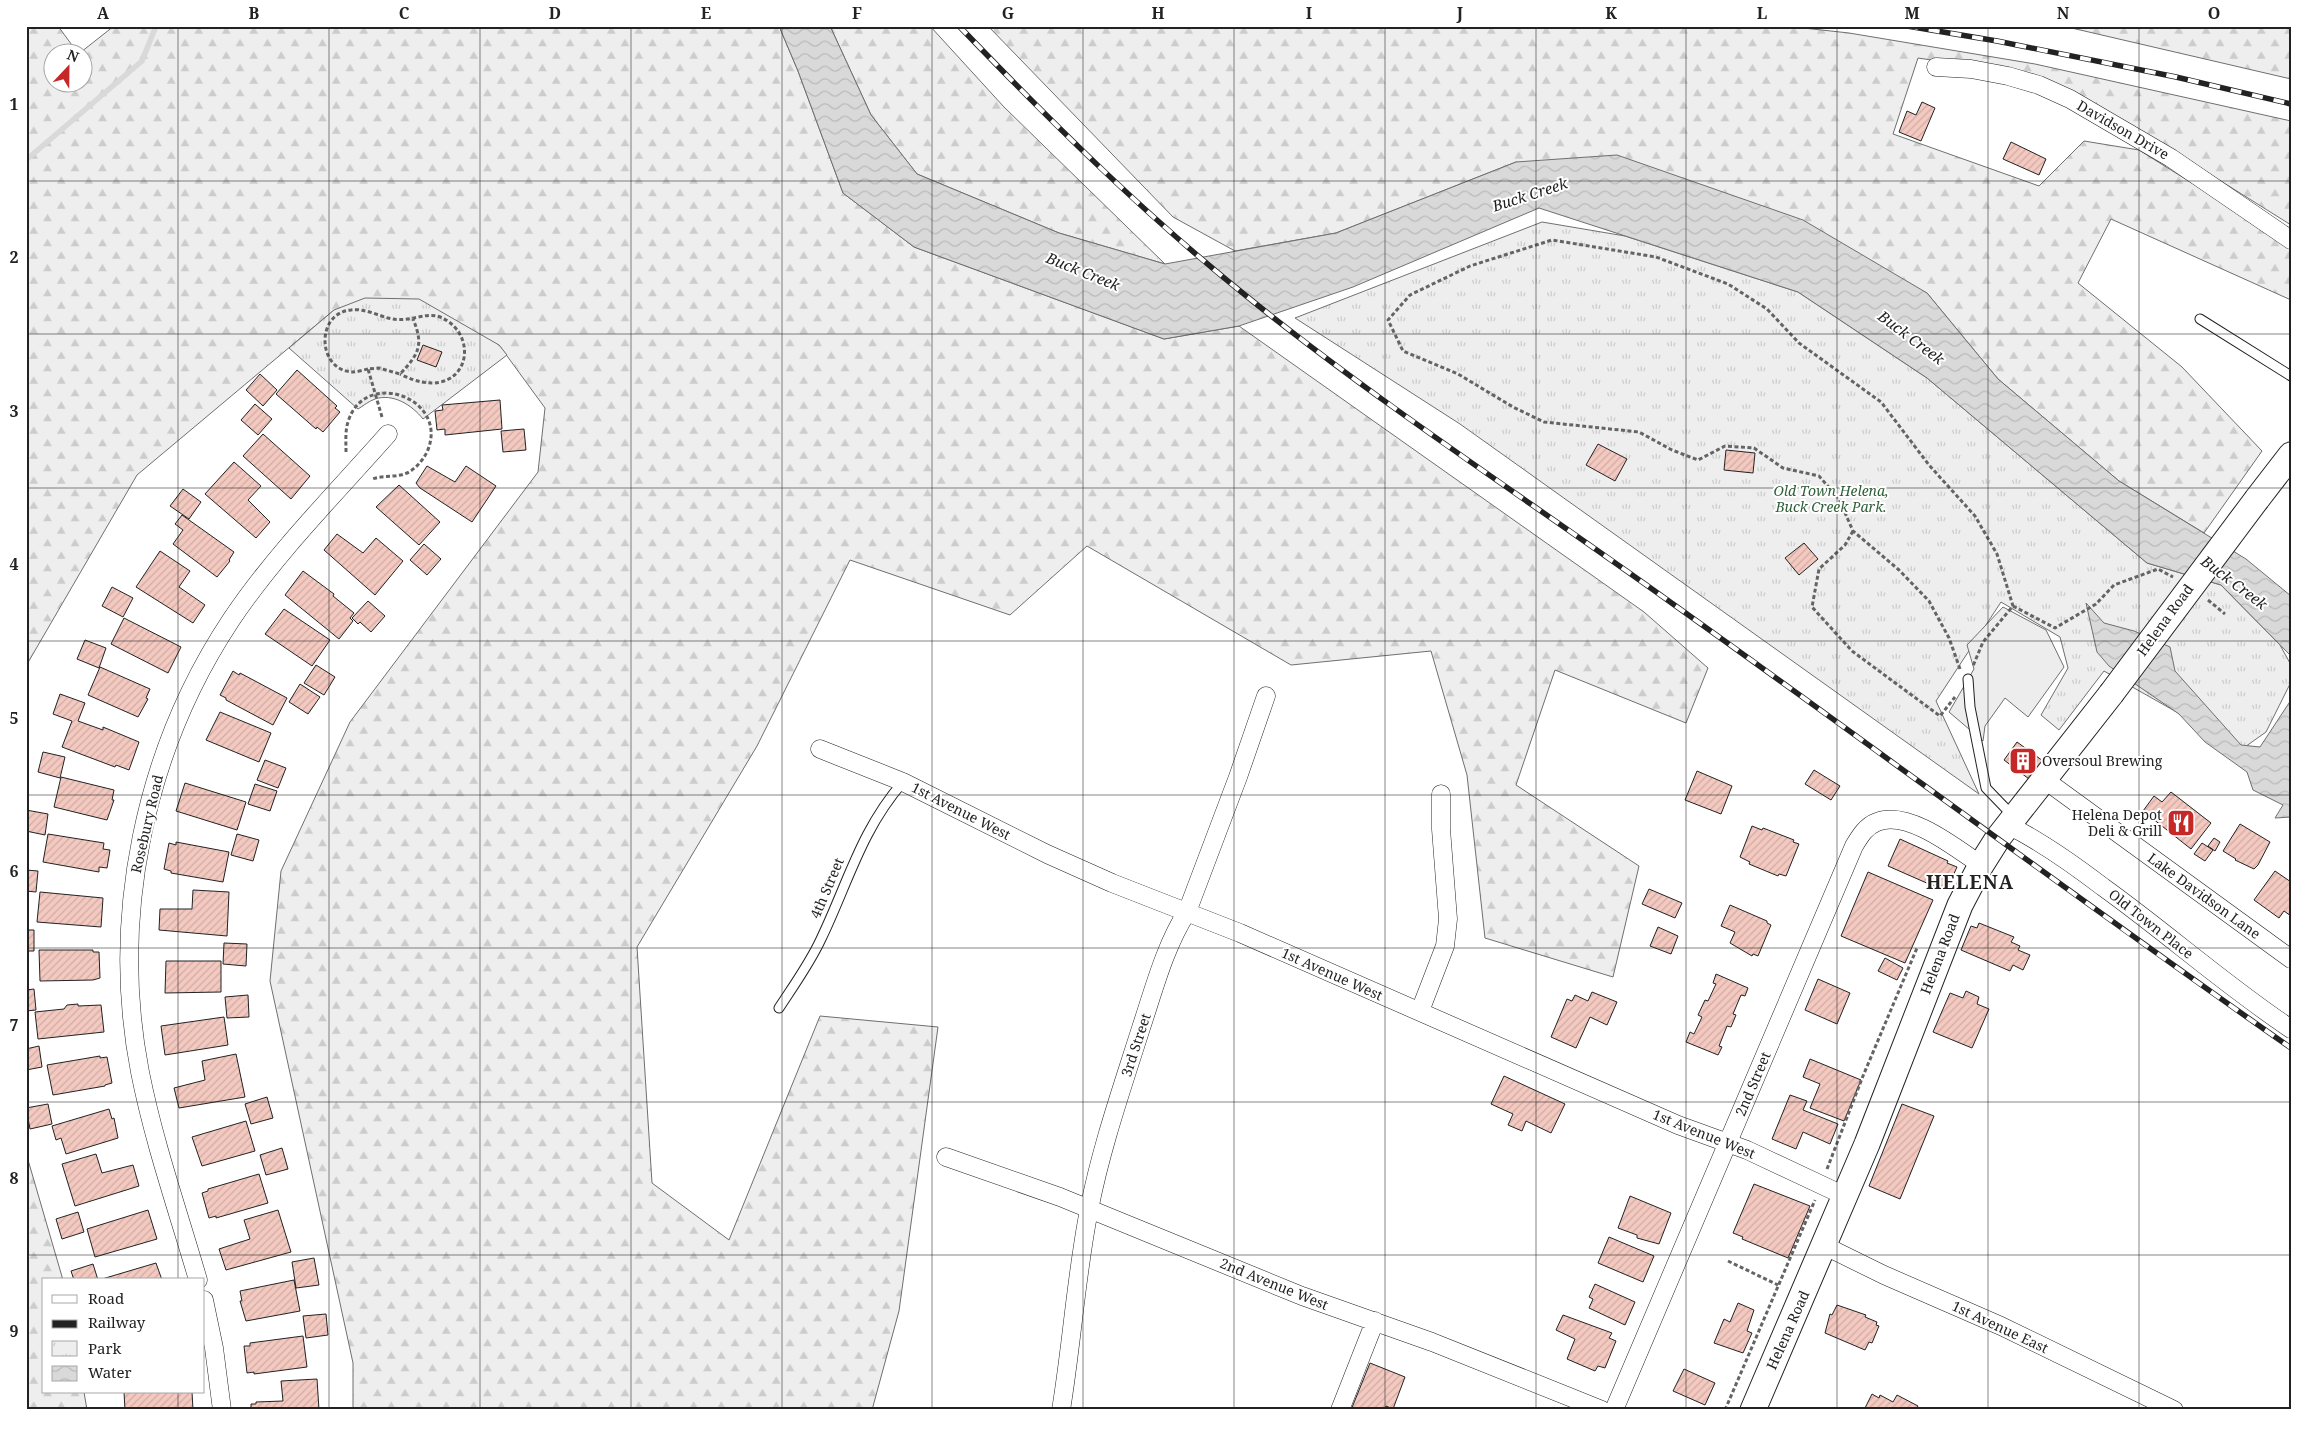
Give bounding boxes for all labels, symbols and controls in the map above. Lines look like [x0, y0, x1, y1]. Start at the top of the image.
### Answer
text: A [97, 2, 110, 24]
text: B [249, 2, 260, 24]
text: C [399, 2, 410, 24]
text: D [549, 2, 561, 24]
text: E [701, 2, 711, 24]
text: F [852, 2, 862, 24]
text: G [1002, 2, 1014, 24]
text: H [1151, 2, 1165, 24]
text: I [1306, 2, 1312, 24]
text: J [1456, 2, 1464, 24]
text: K [1605, 2, 1617, 24]
text: L [1757, 2, 1767, 24]
text: M [1904, 2, 1920, 24]
text: N [2057, 2, 2070, 24]
text: O [2208, 2, 2220, 24]
north arrow [42, 42, 92, 92]
text: N [64, 45, 82, 66]
text: 1 [9, 93, 19, 115]
street label: Davidson Drive [2074, 96, 2173, 164]
water label: Buck Creek [1489, 172, 1570, 216]
text: 2 [9, 246, 19, 268]
water label: Buck Creek [1043, 247, 1124, 295]
water label: Buck Creek [1874, 305, 1949, 369]
text: 3 [9, 400, 19, 422]
park label: Old Town Helena, Buck Creek Park. [1773, 481, 1889, 516]
water label: Buck Creek [2197, 550, 2272, 614]
text: 4 [9, 553, 19, 575]
street label: Helena Road [2132, 580, 2197, 660]
text: 5 [9, 707, 19, 729]
building icon: Oversoul Brewing [2008, 746, 2038, 776]
place label: Oversoul Brewing [2042, 751, 2163, 770]
street label: Rosebury Road [126, 772, 167, 875]
street label: 1st Avenue West [908, 777, 1014, 844]
place label: Helena Depot Deli & Grill [2072, 805, 2163, 840]
restaurant icon: Helena Depot Deli & Grill [2166, 808, 2196, 838]
street label: Lake Davidson Lane [2144, 848, 2265, 943]
street label: 4th Street [805, 854, 848, 921]
text: 6 [9, 860, 19, 882]
district label: HELENA [1926, 869, 2014, 895]
street label: Old Town Place [2105, 884, 2198, 963]
street label: Helena Road [1915, 910, 1964, 997]
street label: 1st Avenue West [1279, 943, 1386, 1004]
street label: 3rd Street [1116, 1011, 1155, 1079]
text: 7 [9, 1014, 19, 1036]
street label: 2nd Street [1730, 1049, 1775, 1119]
street label: 1st Avenue West [1650, 1104, 1758, 1163]
text: 8 [9, 1167, 19, 1189]
street label: 2nd Avenue West [1217, 1253, 1331, 1314]
legend [42, 1278, 205, 1394]
street label: Helena Road [1762, 1287, 1814, 1372]
text: Road [88, 1288, 124, 1308]
street label: 1st Avenue East [1949, 1296, 2052, 1357]
text: Railway [88, 1312, 146, 1332]
text: 9 [9, 1320, 19, 1342]
text: Park [88, 1338, 122, 1358]
text: Water [88, 1362, 131, 1382]

